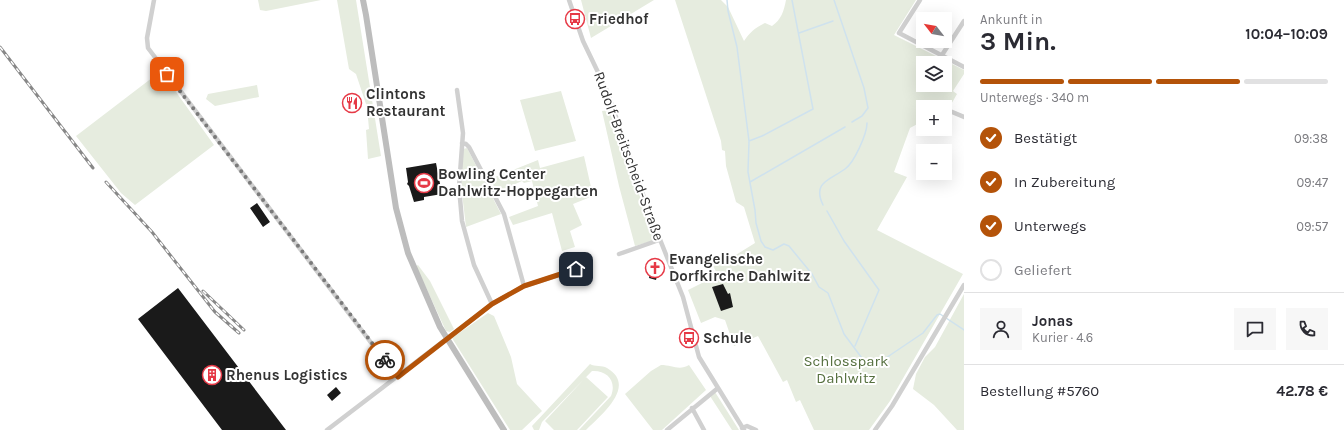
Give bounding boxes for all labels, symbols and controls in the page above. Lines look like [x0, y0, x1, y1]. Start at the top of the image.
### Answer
bus stop icon: Friedhof [564, 8, 586, 30]
place label: Friedhof [589, 10, 649, 28]
north arrow [916, 12, 952, 48]
map controls [916, 12, 952, 180]
text: Ankunft in [980, 12, 1043, 27]
text: 10:04–10:09 [1245, 25, 1328, 43]
text: 3 Min. [980, 26, 1056, 57]
button: layers [916, 56, 952, 92]
pin [150, 57, 184, 91]
icon: bag [156, 63, 178, 85]
street label: Rudolf-Breitscheid-Straße [590, 69, 668, 243]
place label: Clintons Restaurant [366, 85, 446, 120]
text: Unterwegs · 340 m [980, 90, 1089, 105]
restaurant icon: Clintons Restaurant [341, 92, 363, 114]
button: + [916, 100, 952, 136]
icon: check [980, 127, 1002, 149]
text: Bestätigt [1014, 129, 1077, 147]
text: 09:38 [1294, 131, 1328, 146]
button: − [916, 144, 952, 180]
place label: Bowling Center Dahlwitz-Hoppegarten [438, 165, 598, 200]
icon: check [980, 171, 1002, 193]
sports icon: Bowling Center Dahlwitz-Hoppegarten [413, 172, 435, 194]
text: In Zubereitung [1014, 173, 1115, 191]
text: 09:47 [1296, 175, 1328, 190]
icon: check [980, 215, 1002, 237]
text: Unterwegs [1014, 217, 1087, 235]
text: 09:57 [1296, 219, 1328, 234]
place label: Evangelische Dorfkirche Dahlwitz [669, 250, 811, 285]
pin [559, 252, 593, 286]
church icon: Evangelische Dorfkirche Dahlwitz [644, 257, 666, 279]
icon: home [565, 258, 587, 280]
text: Geliefert [1014, 261, 1072, 279]
button: person [980, 308, 1022, 350]
button: chat [1234, 308, 1276, 350]
button: phone [1286, 308, 1328, 350]
text: Jonas [1032, 312, 1073, 330]
bus stop icon: Schule [678, 327, 700, 349]
place label: Schule [703, 329, 752, 347]
text: Kurier · 4.6 [1032, 330, 1093, 345]
courier [365, 340, 405, 380]
icon: bike [374, 349, 396, 371]
park label: Schlosspark Dahlwitz [804, 352, 888, 387]
building icon: Rhenus Logistics [201, 364, 223, 386]
place label: Rhenus Logistics [226, 366, 348, 384]
text: Bestellung #5760 [980, 382, 1099, 400]
text: 42.78 € [1276, 382, 1328, 400]

